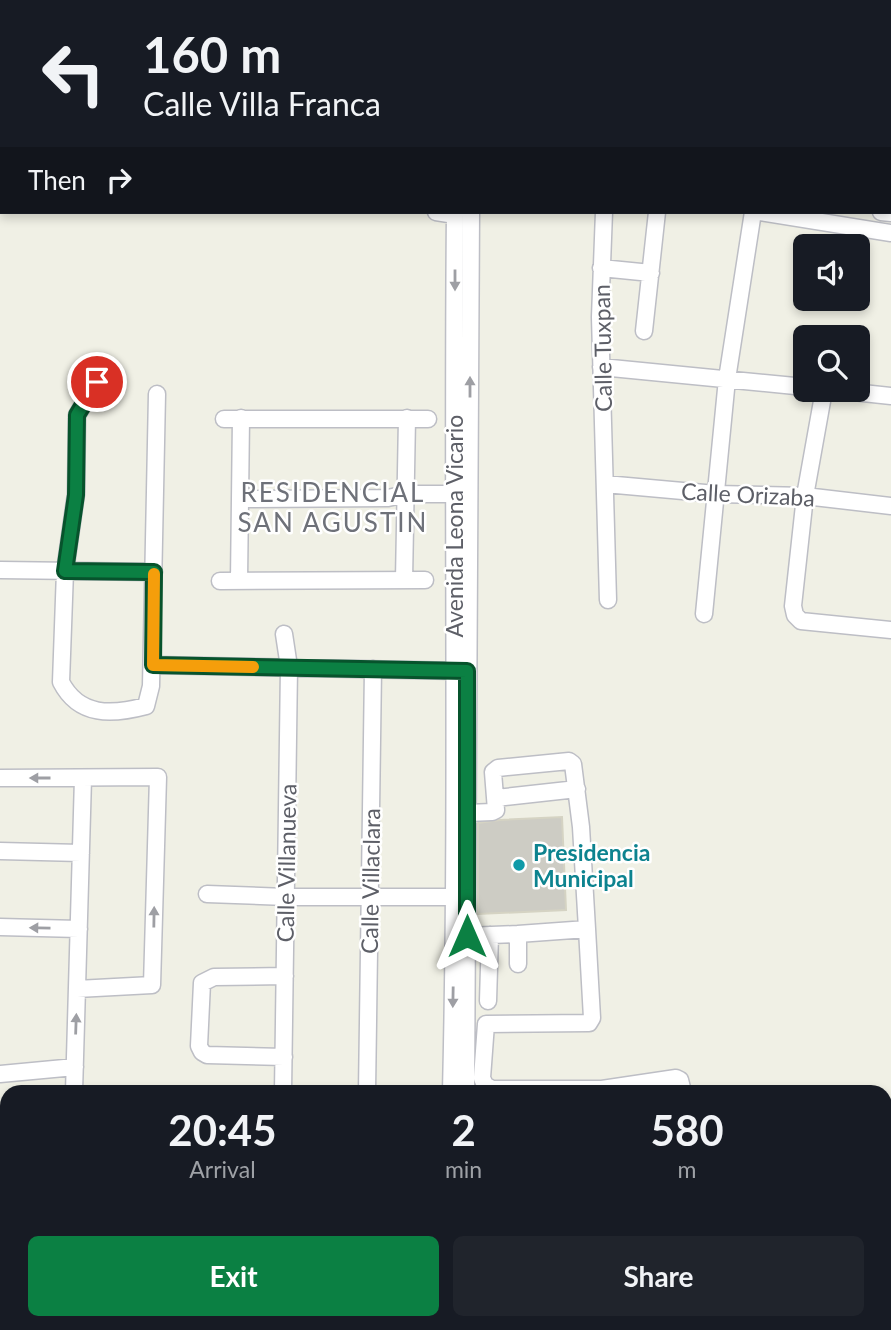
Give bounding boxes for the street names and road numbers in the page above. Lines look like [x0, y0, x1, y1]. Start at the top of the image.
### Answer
street label: Calle Tuxpan [587, 284, 617, 412]
street label: Avenida Leona Vicario [440, 415, 468, 637]
street label: Calle Orizaba [680, 477, 816, 511]
street label: Calle Villanueva [271, 783, 301, 943]
street label: Calle Villaclara [355, 808, 385, 954]

